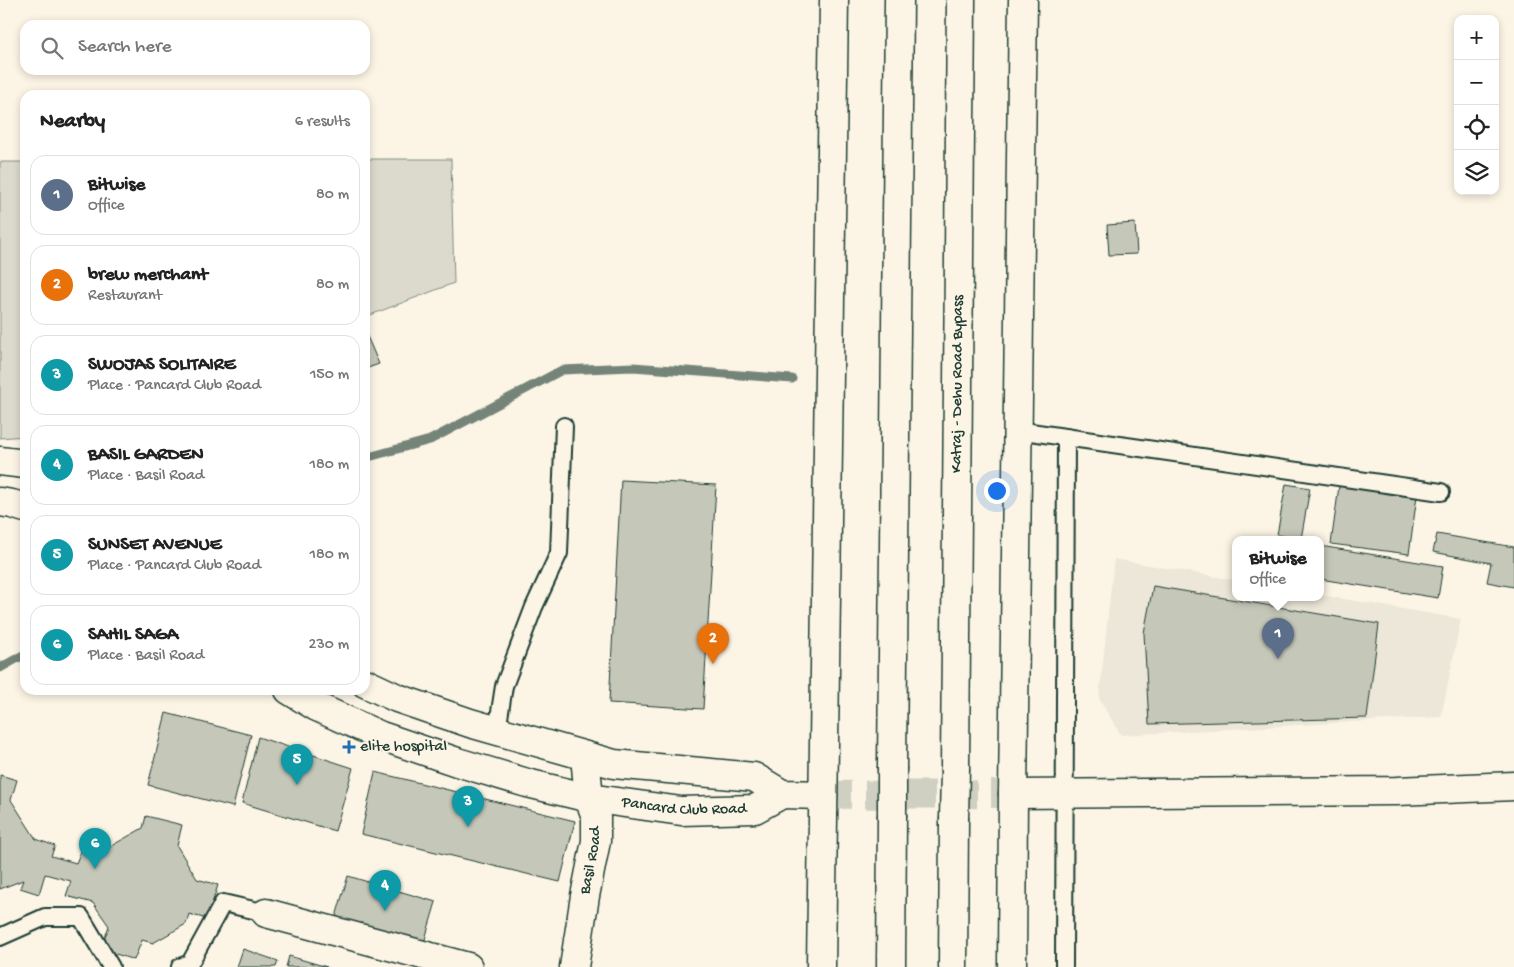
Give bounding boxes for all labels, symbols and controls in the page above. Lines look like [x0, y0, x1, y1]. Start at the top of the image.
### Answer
map controls [1454, 15, 1499, 195]
button: + [1454, 15, 1499, 60]
search box [20, 20, 370, 75]
icon: search [38, 34, 66, 62]
text: Search here [78, 36, 172, 59]
button: − [1454, 60, 1499, 105]
button: locate [1454, 105, 1499, 150]
text: Nearby [40, 110, 105, 135]
text: 6 results [295, 113, 350, 132]
button: layers [1454, 150, 1499, 195]
text: Bitwise [88, 174, 145, 197]
text: 1 [54, 186, 60, 205]
text: 80 m [316, 186, 349, 205]
text: Office [88, 197, 125, 216]
text: brew merchant [88, 264, 208, 287]
text: 2 [53, 276, 61, 295]
text: 80 m [316, 276, 349, 295]
text: Restaurant [88, 287, 162, 306]
street label: Katraj - Dehu Road Bypass [948, 294, 968, 473]
text: SWOJAS SOLITAIRE [88, 354, 236, 377]
text: 3 [53, 366, 61, 385]
text: 150 m [310, 366, 349, 385]
text: Place · Pancard Club Road [88, 377, 261, 396]
text: BASIL GARDEN [88, 444, 204, 467]
text: 4 [53, 456, 61, 475]
text: 180 m [310, 456, 349, 475]
text: Place · Basil Road [88, 467, 204, 486]
your location [984, 478, 1010, 504]
text: SUNSET AVENUE [88, 534, 221, 557]
popup [1232, 536, 1324, 601]
text: 5 [53, 546, 61, 565]
text: 180 m [310, 546, 349, 565]
text: Bitwise [1249, 548, 1307, 571]
text: Place · Pancard Club Road [88, 557, 261, 576]
text: Office [1249, 571, 1286, 590]
pin: 1 [1262, 618, 1294, 659]
pin: 2 [697, 623, 729, 664]
text: SAHIL SAGA [88, 624, 178, 647]
text: 6 [53, 636, 61, 655]
text: 230 m [309, 636, 349, 655]
text: Place · Basil Road [88, 647, 204, 666]
place label: elite hospital [360, 738, 447, 757]
marker: elite hospital [342, 740, 356, 754]
pin: 5 [281, 744, 313, 785]
pin: 3 [452, 786, 484, 827]
street label: Pancard Club Road [619, 793, 748, 821]
street label: Basil Road [576, 825, 606, 897]
pin: 6 [79, 828, 111, 869]
pin: 4 [369, 870, 401, 911]

